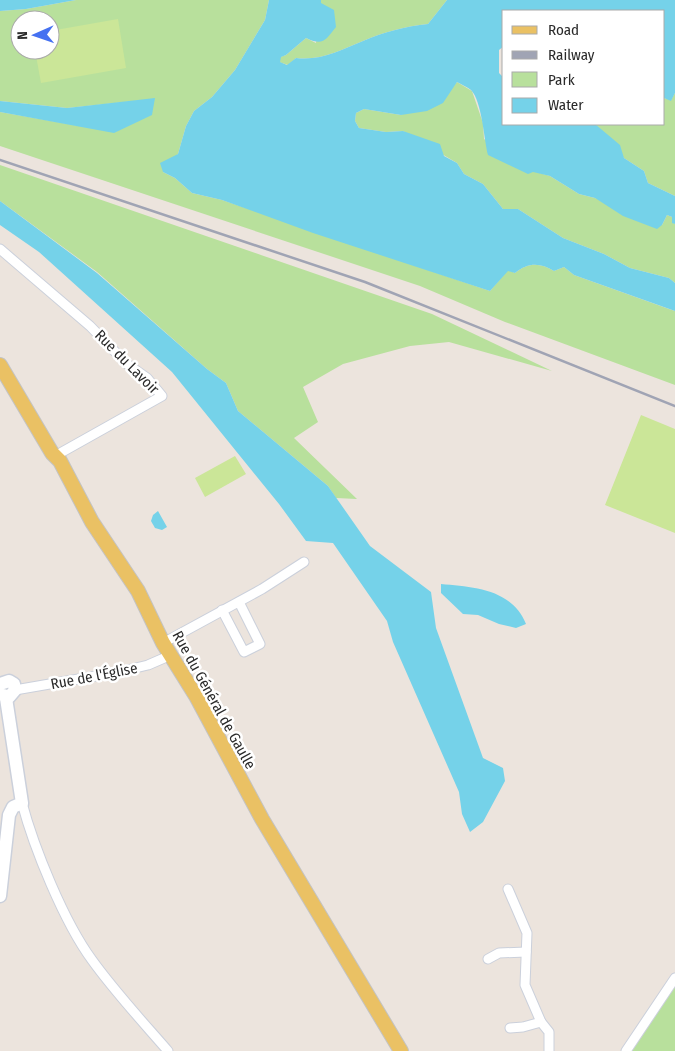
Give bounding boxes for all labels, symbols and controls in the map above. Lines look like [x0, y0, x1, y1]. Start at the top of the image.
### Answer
north arrow [10, 10, 60, 60]
legend [502, 10, 665, 125]
text: Road [548, 21, 579, 39]
text: N [14, 31, 31, 40]
text: Railway [548, 46, 595, 64]
text: Park [548, 71, 575, 89]
text: Water [548, 96, 584, 114]
street label: Rue du Lavoir [91, 326, 163, 398]
street label: Rue du Général de Gaulle [169, 628, 259, 772]
street label: Rue de l'Église [49, 659, 139, 693]

